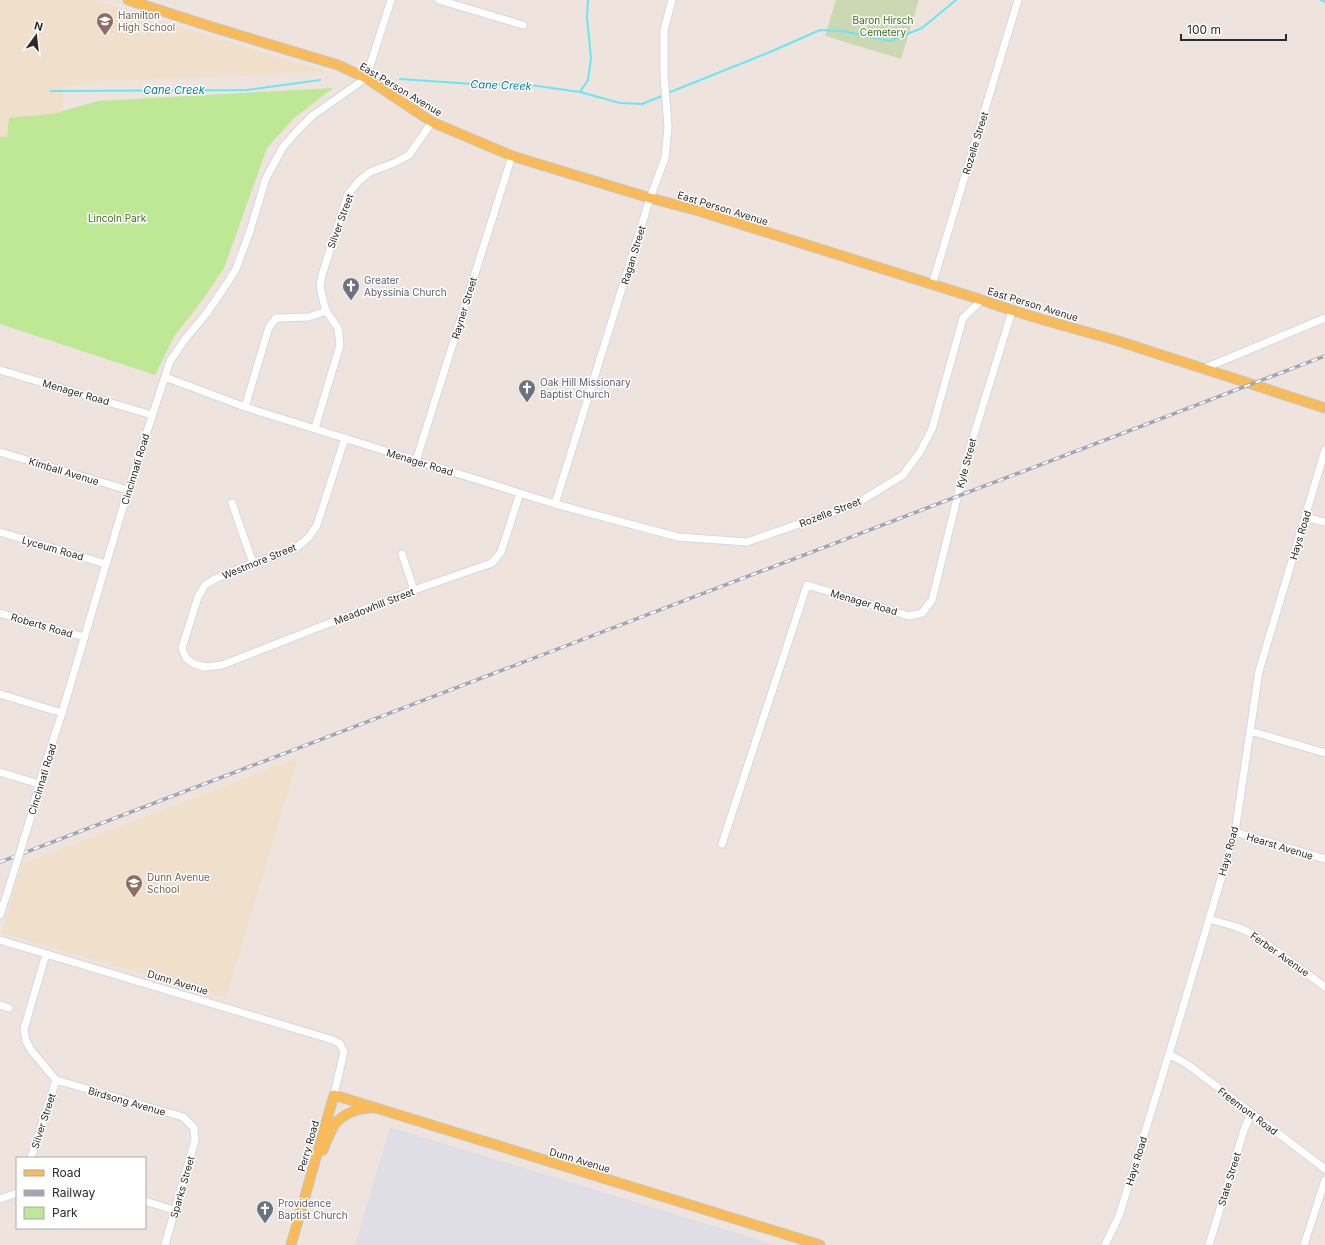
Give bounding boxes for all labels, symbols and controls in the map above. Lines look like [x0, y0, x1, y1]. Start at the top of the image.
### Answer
place label: Hamilton High School [118, 9, 175, 33]
school or university icon: Hamilton High School [95, 11, 115, 36]
park label: Baron Hirsch Cemetery [853, 14, 914, 38]
north arrow [16, 16, 56, 56]
scale bar [1181, 16, 1286, 42]
text: N [33, 18, 44, 34]
text: 100 m [1187, 22, 1221, 37]
street label: East Person Avenue [358, 60, 445, 118]
water label: Cane Creek [470, 77, 533, 93]
water label: Cane Creek [143, 83, 206, 97]
street label: Rozelle Street [960, 109, 990, 176]
street label: East Person Avenue [676, 189, 770, 228]
street label: Silver Street [325, 191, 356, 250]
park label: Lincoln Park [88, 212, 147, 224]
street label: Ragan Street [618, 224, 648, 286]
place label: Greater Abyssinia Church [364, 274, 447, 298]
street label: Rayner Street [449, 275, 479, 340]
church icon: Greater Abyssinia Church [341, 276, 361, 301]
street label: East Person Avenue [986, 285, 1080, 324]
place label: Oak Hill Missionary Baptist Church [540, 376, 631, 400]
street label: Menager Road [41, 377, 111, 407]
church icon: Oak Hill Missionary Baptist Church [517, 378, 537, 403]
street label: Cincinnati Road [118, 432, 152, 506]
street label: Kyle Street [954, 436, 979, 489]
street label: Menager Road [385, 446, 455, 478]
street label: Kimball Avenue [27, 455, 101, 487]
street label: Rozelle Street [797, 494, 863, 529]
street label: Hays Road [1287, 509, 1313, 561]
street label: Lyceum Road [21, 533, 85, 563]
street label: Westmore Street [220, 540, 299, 581]
street label: Meadowhill Street [332, 585, 416, 627]
street label: Menager Road [829, 587, 899, 617]
street label: Roberts Road [10, 610, 74, 640]
street label: Cincinnati Road [25, 742, 59, 816]
street label: Hays Road [1216, 825, 1240, 877]
street label: Hearst Avenue [1245, 830, 1315, 862]
place label: Dunn Avenue School [147, 871, 210, 895]
school or university icon: Dunn Avenue School [124, 873, 144, 898]
street label: Ferber Avenue [1248, 929, 1312, 979]
street label: Dunn Avenue [146, 967, 210, 997]
street label: Birdsong Avenue [87, 1084, 167, 1118]
street label: Freemont Road [1216, 1085, 1280, 1137]
street label: Silver Street [28, 1091, 58, 1150]
street label: Perry Road [295, 1119, 321, 1173]
street label: Hays Road [1123, 1135, 1149, 1187]
street label: Dunn Avenue [548, 1145, 612, 1175]
street label: State Street [1215, 1150, 1243, 1207]
street label: Sparks Street [167, 1154, 197, 1219]
legend [16, 1157, 146, 1229]
text: Road [52, 1165, 81, 1180]
text: Railway [52, 1185, 96, 1200]
place label: Providence Baptist Church [278, 1197, 348, 1221]
church icon: Providence Baptist Church [255, 1199, 275, 1224]
text: Park [52, 1205, 78, 1220]

